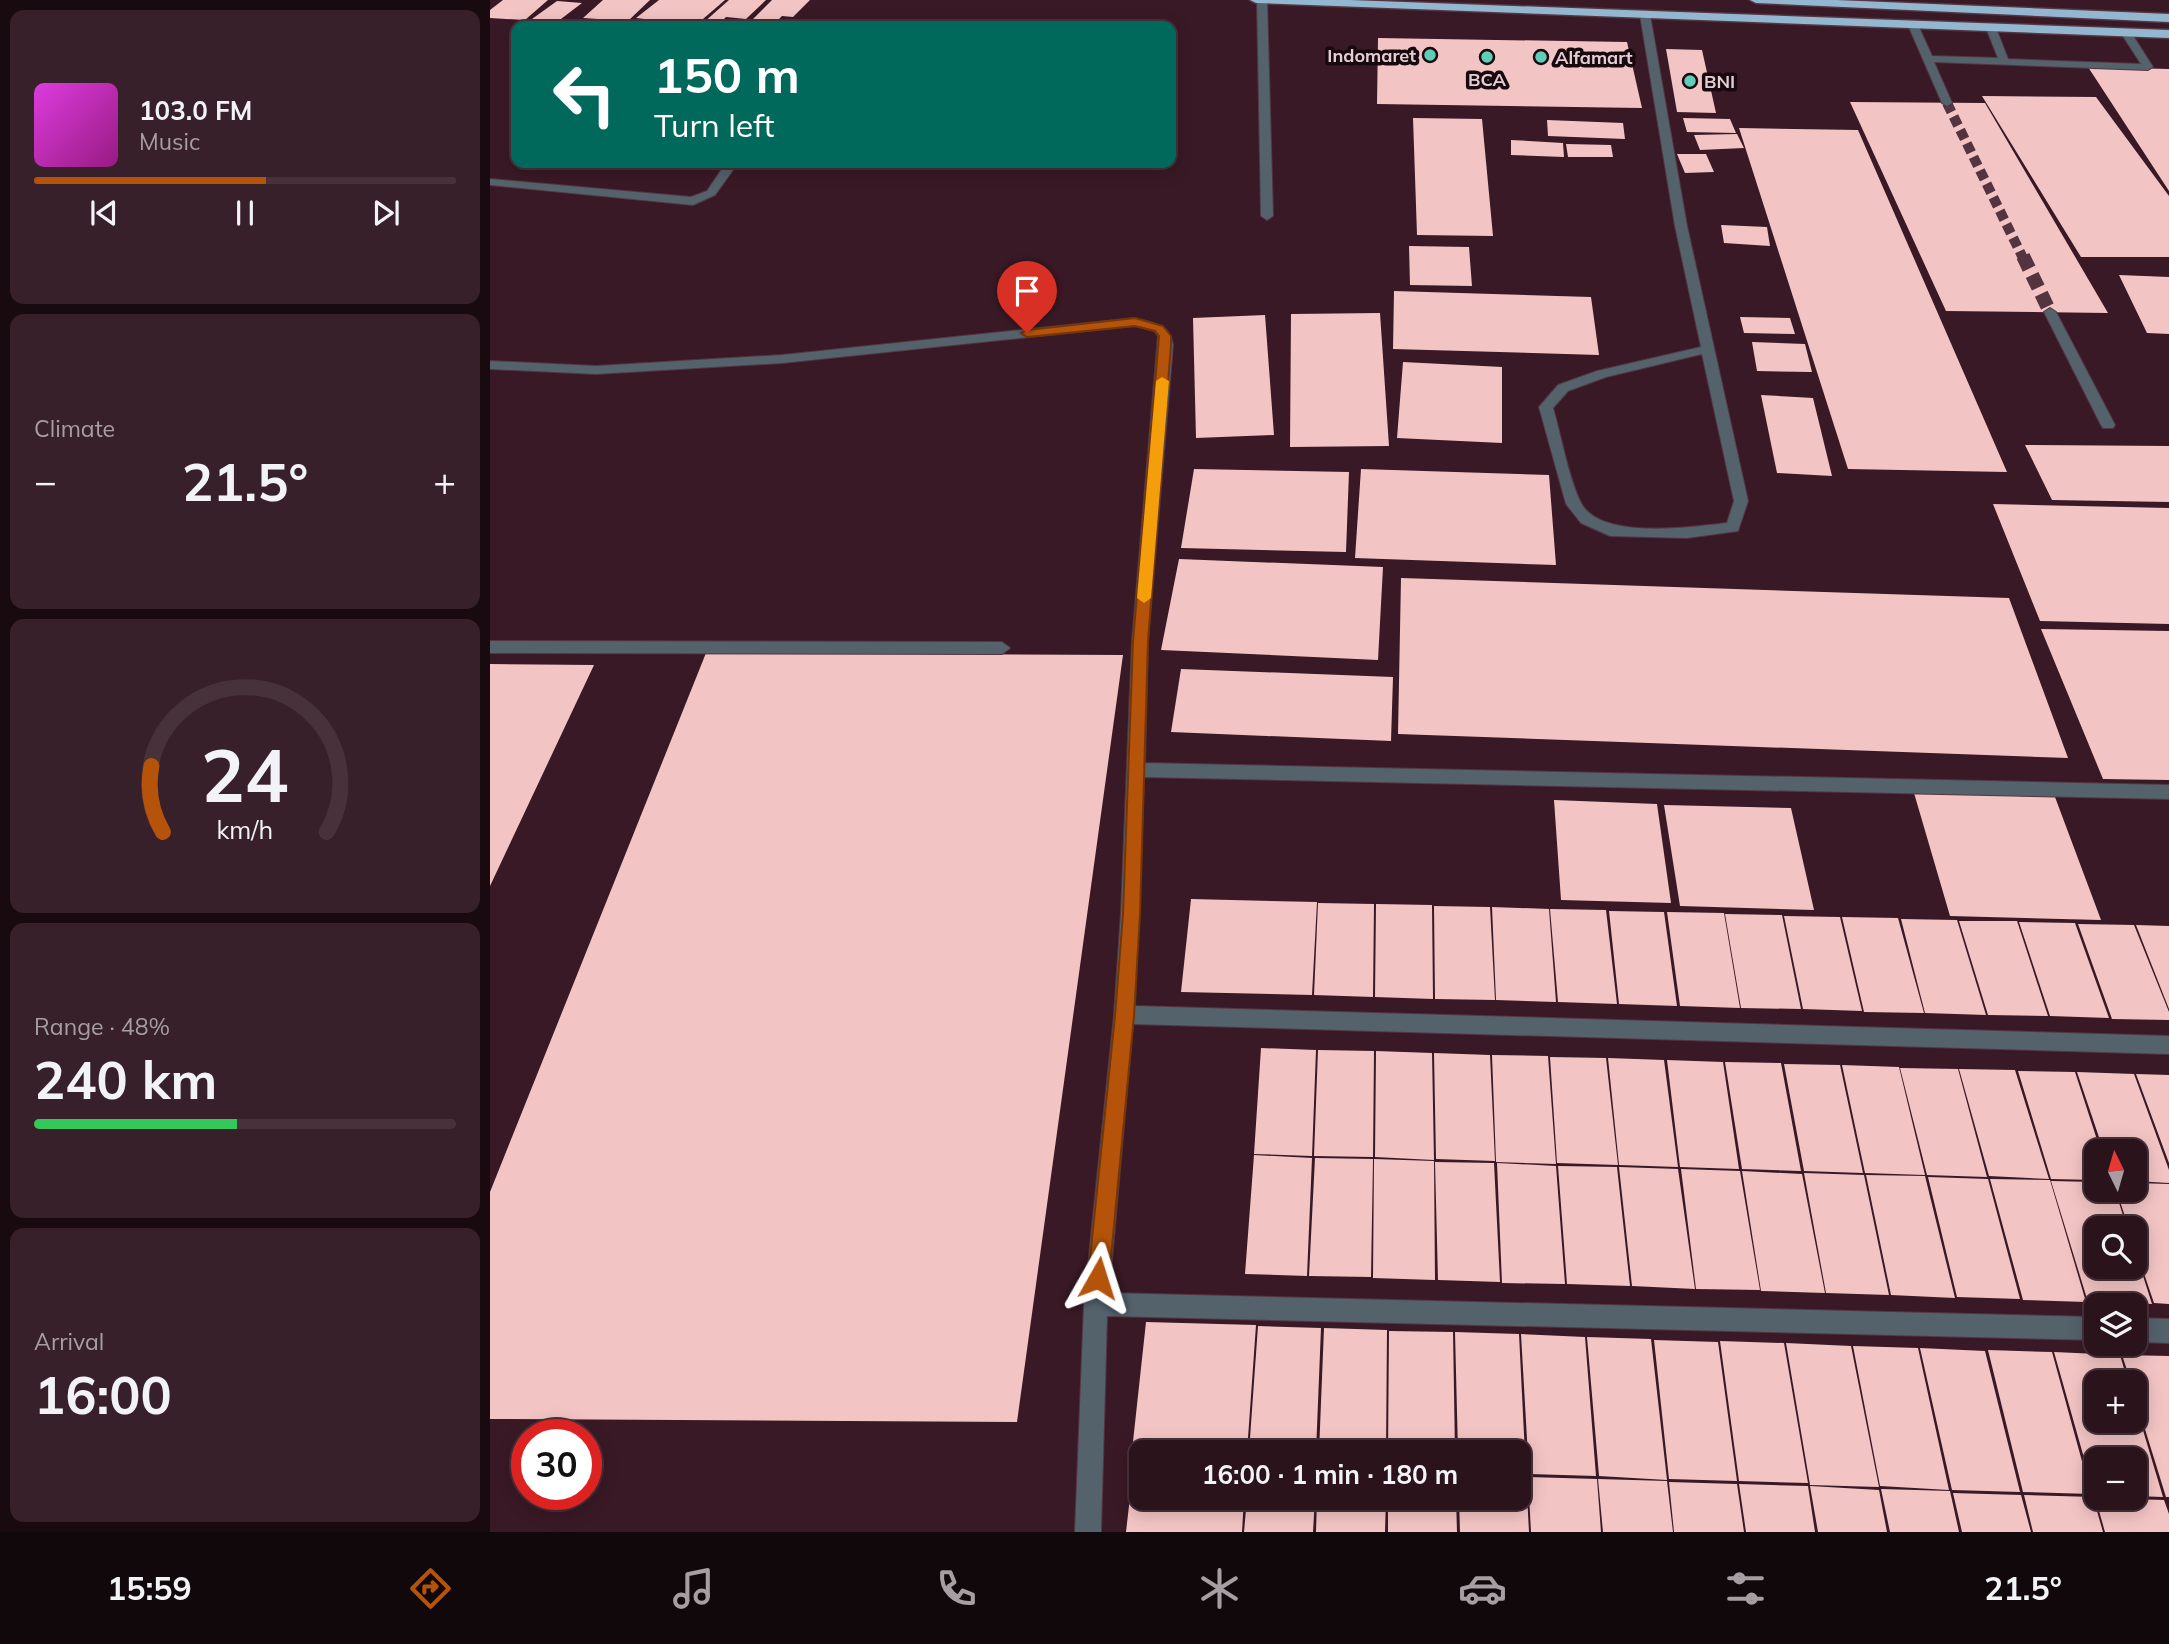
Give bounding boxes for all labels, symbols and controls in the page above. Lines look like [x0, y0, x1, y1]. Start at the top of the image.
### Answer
text: 150 m [654, 44, 800, 105]
place label: Indomaret [1327, 44, 1416, 67]
place label: Alfamart [1555, 46, 1633, 69]
marker: Indomaret [1422, 47, 1438, 63]
icon: left [539, 49, 630, 140]
marker: BCA [1479, 49, 1495, 65]
marker: Alfamart [1533, 49, 1549, 65]
place label: BCA [1468, 68, 1506, 91]
place label: BNI [1704, 70, 1735, 93]
marker: BNI [1682, 73, 1698, 89]
text: 103.0 FM [139, 94, 252, 127]
text: Turn left [654, 105, 774, 145]
text: Music [139, 127, 200, 156]
icon: previous [85, 194, 123, 232]
icon: pause [226, 194, 264, 232]
icon: next [367, 194, 405, 232]
pin [997, 261, 1057, 333]
icon: arrive [1008, 272, 1046, 310]
text: Climate [34, 414, 115, 443]
text: 21.5° [182, 449, 308, 514]
text: − [34, 457, 57, 505]
text: + [433, 457, 456, 505]
text: 24 [201, 729, 289, 820]
text: km/h [217, 814, 273, 845]
text: Range · 48% [34, 1012, 170, 1041]
text: 240 km [34, 1047, 217, 1112]
north arrow [2084, 1139, 2147, 1202]
map controls [2084, 1139, 2147, 1510]
button: search [2084, 1216, 2147, 1279]
position arrow [1061, 1241, 1135, 1315]
button: layers [2084, 1293, 2147, 1356]
text: Arrival [34, 1327, 104, 1356]
text: 16:00 [34, 1362, 172, 1427]
button: + [2084, 1370, 2147, 1433]
speed limit sign: 30 [511, 1419, 602, 1510]
button: − [2084, 1447, 2147, 1510]
text: 16:00 · 1 min · 180 m [1202, 1458, 1458, 1491]
icon: directions [406, 1564, 455, 1613]
icon: music [669, 1564, 718, 1613]
icon: phone [932, 1564, 981, 1613]
icon: climate [1195, 1564, 1244, 1613]
icon: car [1458, 1564, 1507, 1613]
icon: filters [1721, 1564, 1770, 1613]
text: 15:59 [107, 1568, 192, 1608]
text: 21.5° [1984, 1568, 2062, 1608]

